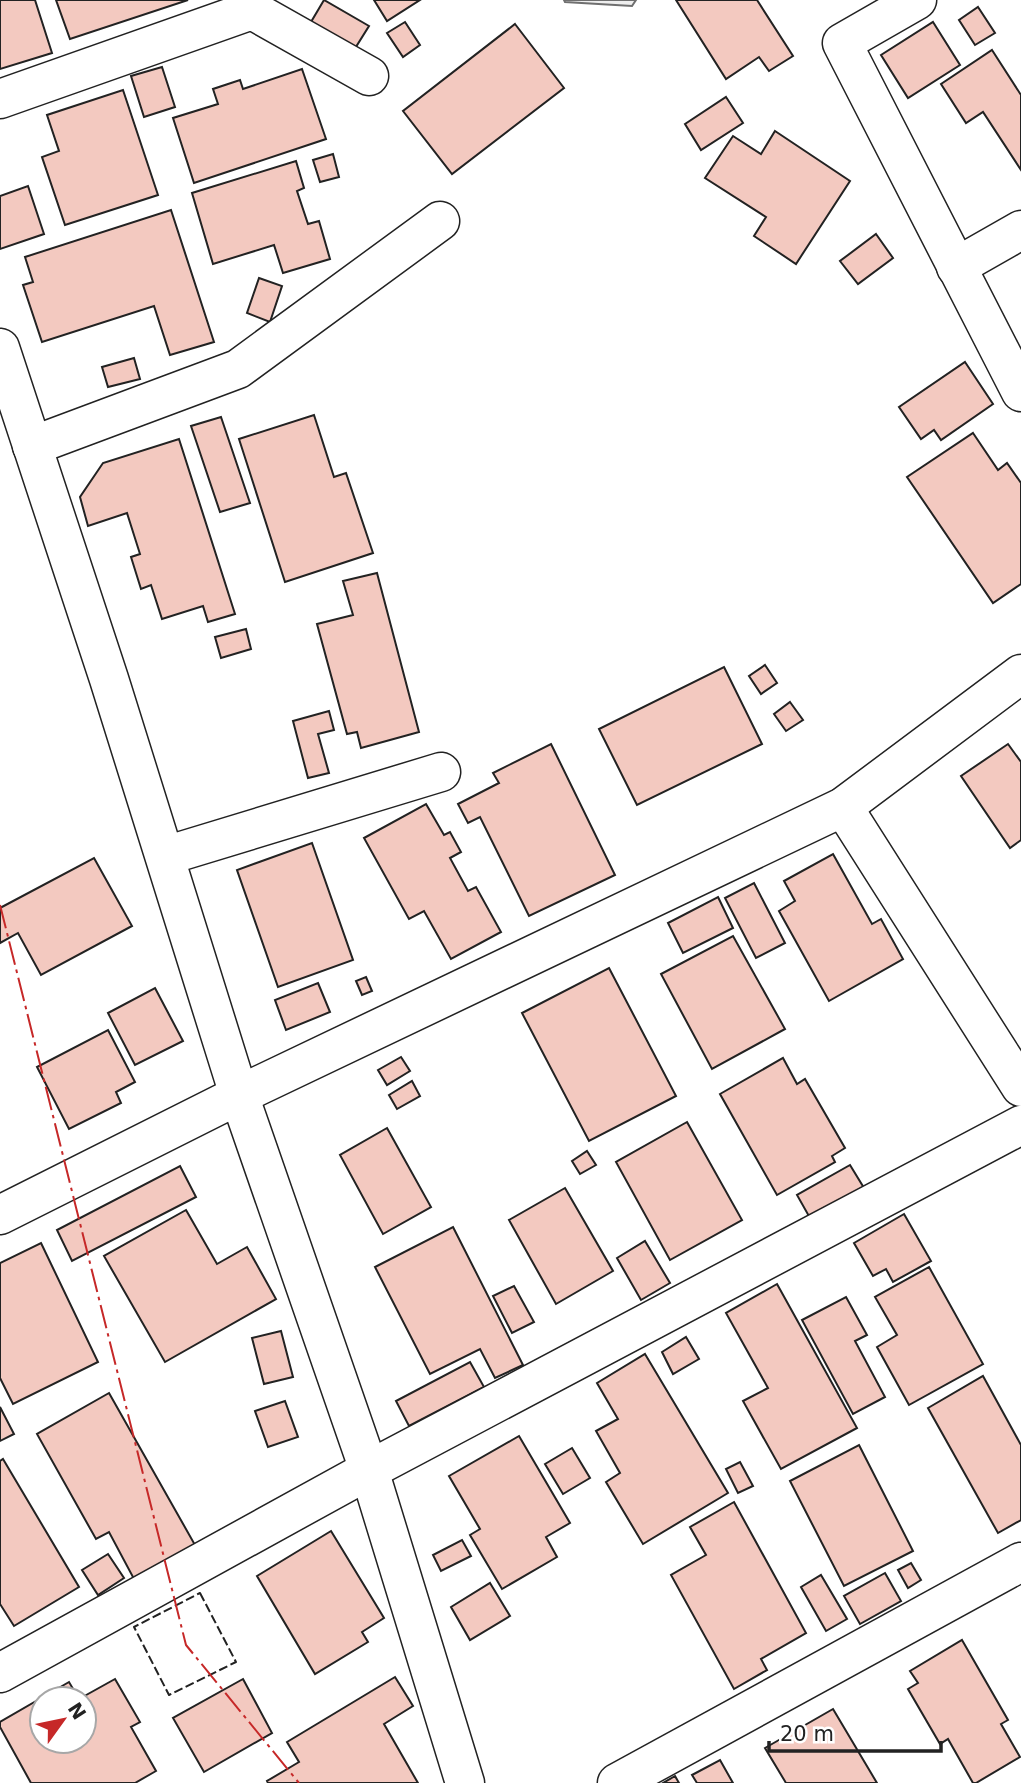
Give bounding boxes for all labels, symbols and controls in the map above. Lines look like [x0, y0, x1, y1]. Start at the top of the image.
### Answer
north arrow [28, 1685, 98, 1755]
text: N [64, 1698, 91, 1723]
scale bar [769, 1710, 940, 1754]
text: 20 m [780, 1722, 834, 1746]

